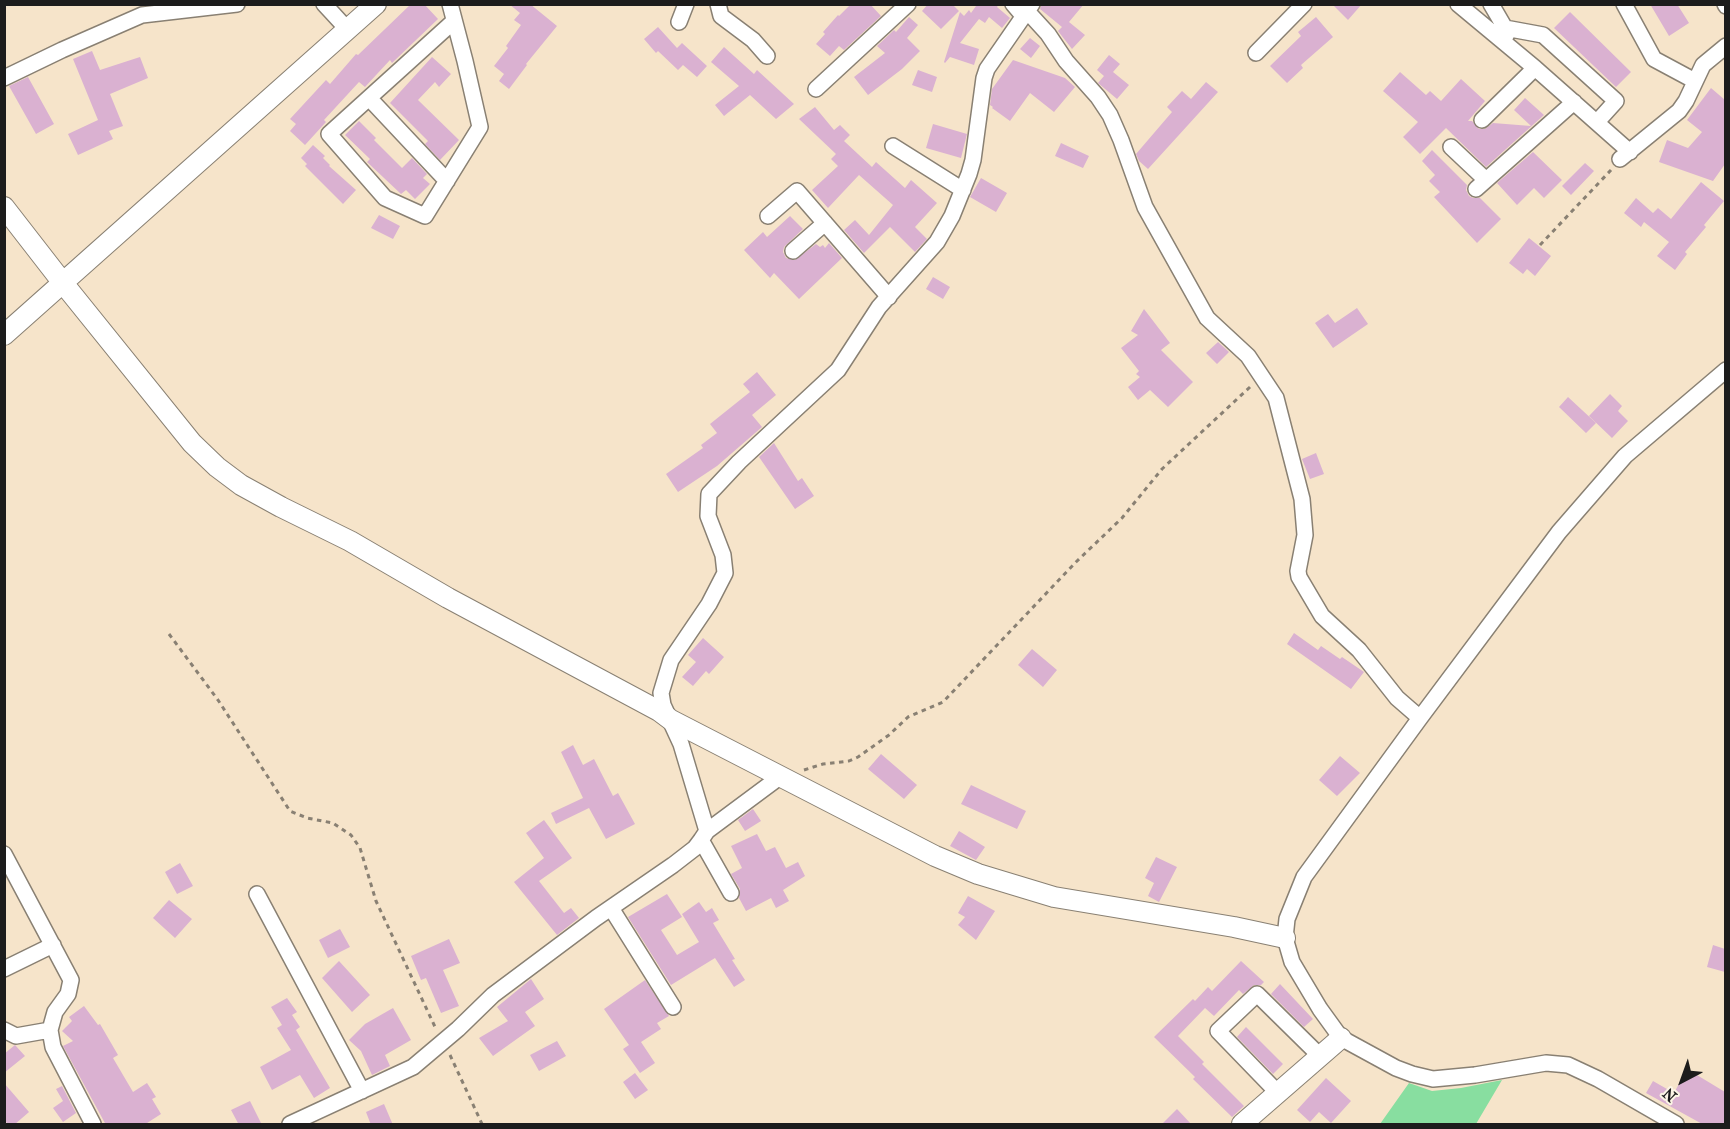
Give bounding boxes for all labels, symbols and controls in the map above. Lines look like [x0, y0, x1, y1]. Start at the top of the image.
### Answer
north arrow [1652, 1051, 1712, 1111]
text: N [1659, 1084, 1681, 1106]

